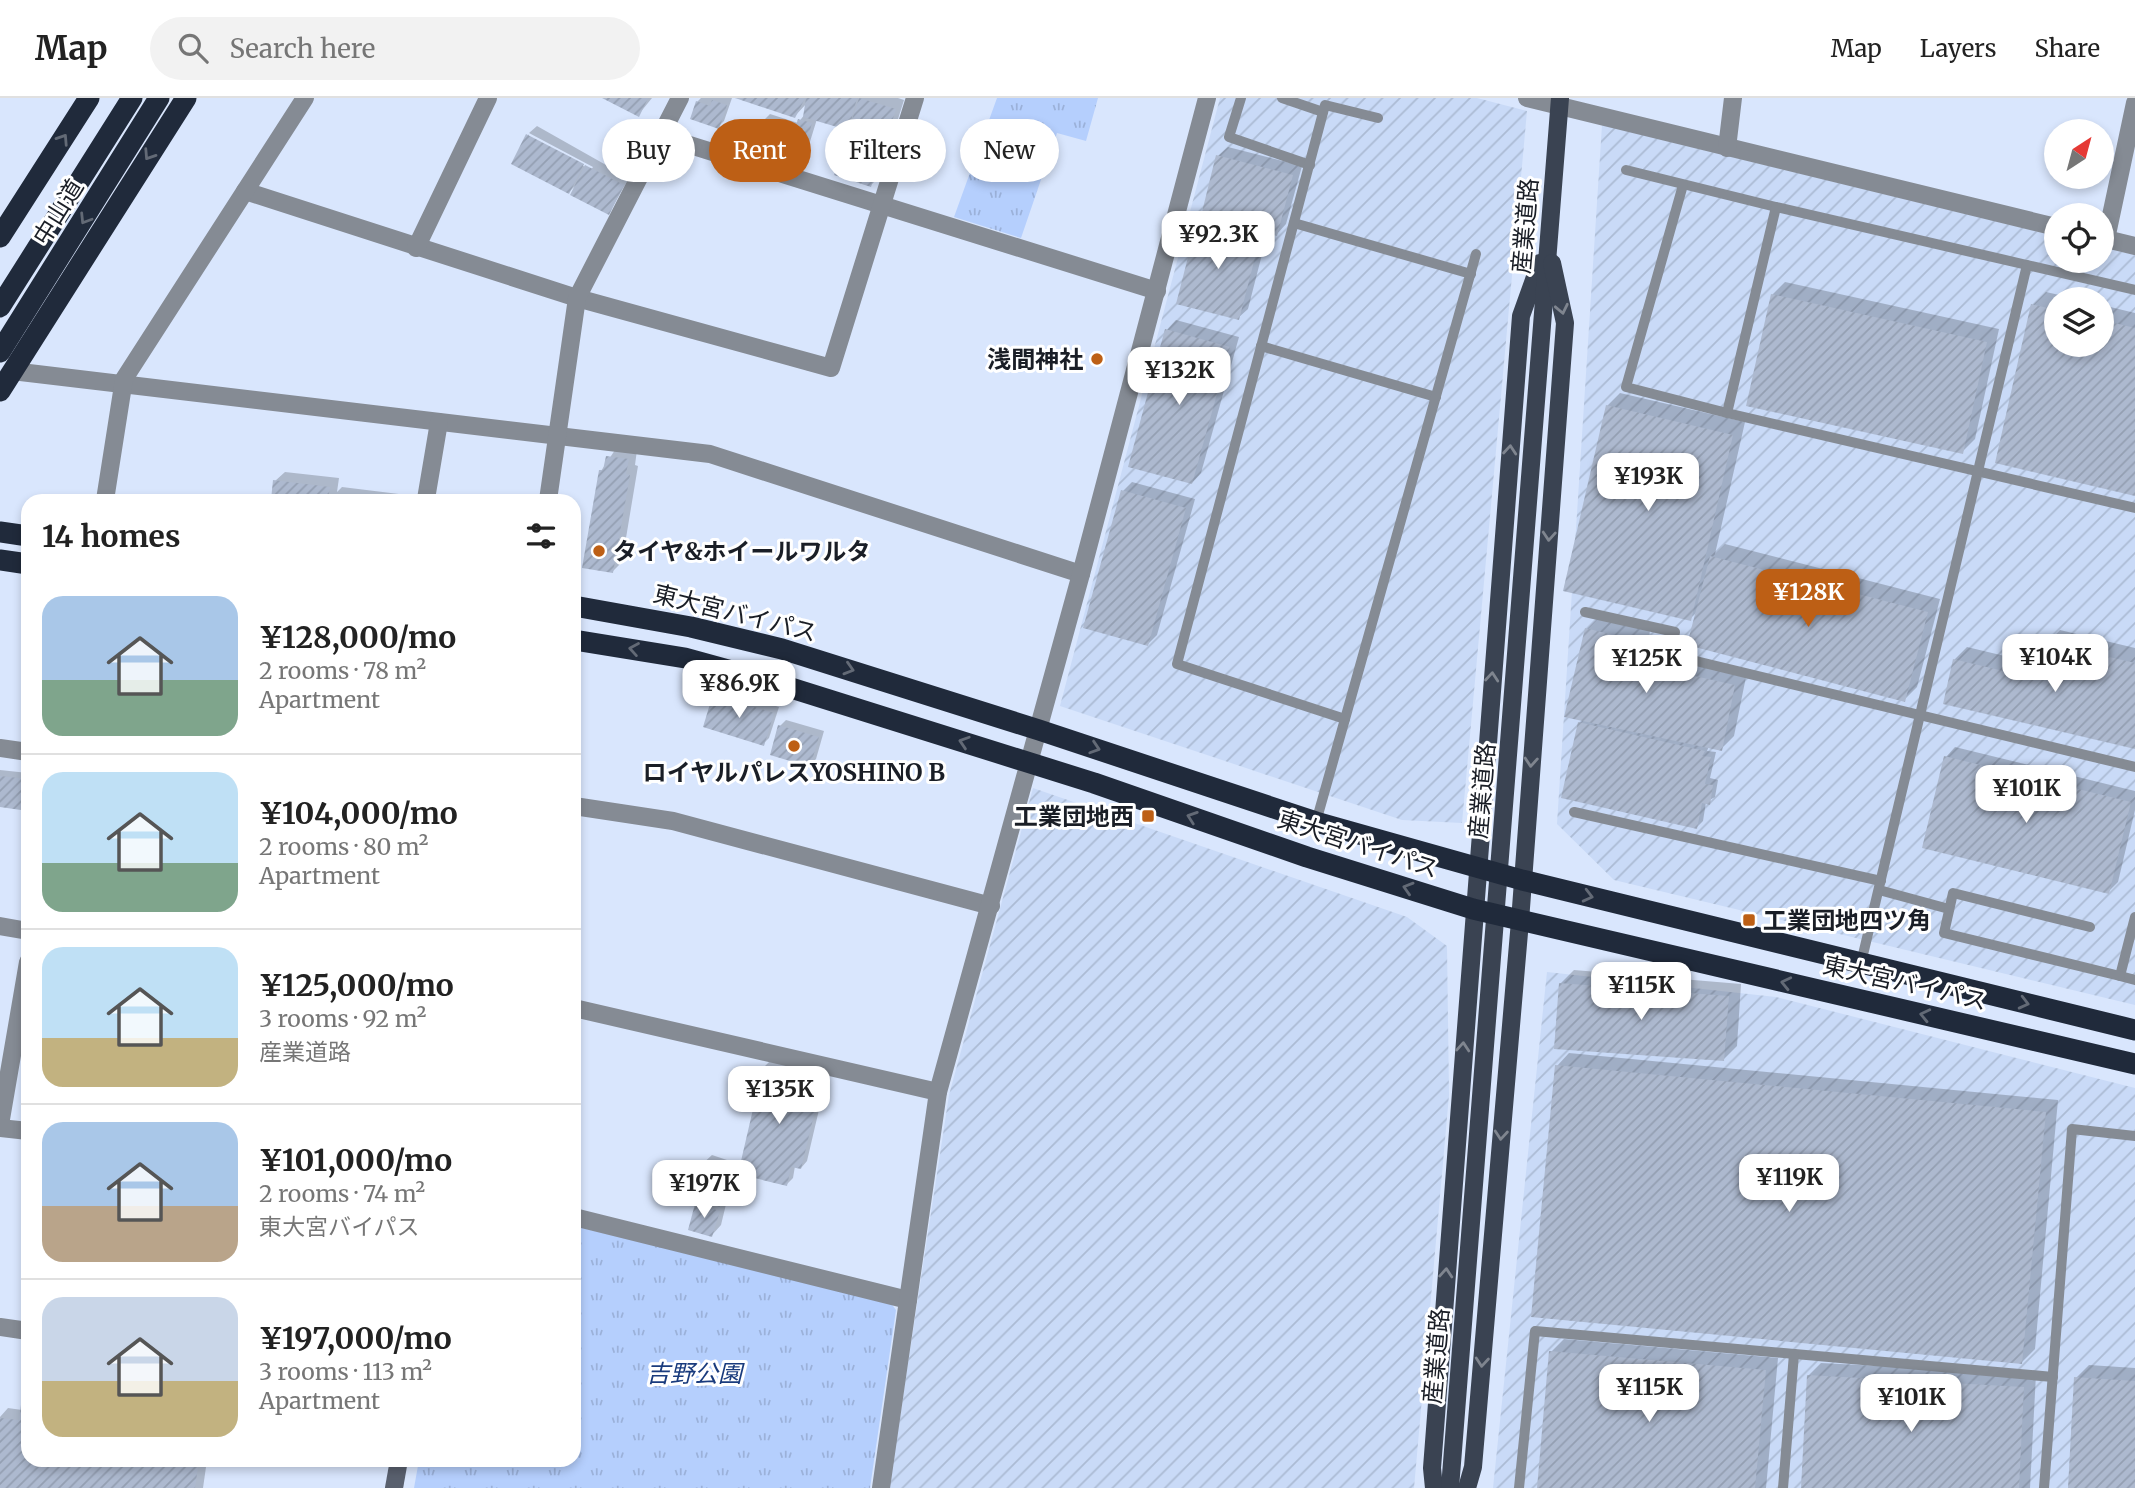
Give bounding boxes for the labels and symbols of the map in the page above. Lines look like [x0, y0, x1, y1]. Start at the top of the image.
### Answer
north arrow [2044, 119, 2114, 189]
one-way arrow [55, 133, 68, 146]
one-way arrow [144, 148, 157, 161]
street label: 中山道 [26, 173, 90, 251]
street label: 産業道路 [1505, 177, 1545, 275]
one-way arrow [80, 211, 93, 224]
pin: ¥92.3K [1161, 212, 1275, 271]
one-way arrow [1554, 303, 1569, 315]
place label: 浅間神社 [987, 344, 1083, 375]
pin: ¥132K [1130, 348, 1228, 407]
marker: 浅間神社 [1089, 351, 1105, 367]
one-way arrow [1502, 444, 1517, 455]
pin: ¥193K [1599, 454, 1697, 513]
one-way arrow [1542, 530, 1557, 541]
place label: タイヤ&ホイールワルタ [613, 536, 871, 567]
marker: タイヤ&ホイールワルタ [591, 543, 607, 559]
pin: ¥128K [1759, 570, 1857, 629]
street label: 東大宮バイパス [650, 578, 820, 648]
pin: ¥104K [2006, 634, 2104, 694]
pin: ¥125K [1597, 636, 1695, 695]
one-way arrow [629, 642, 640, 657]
pin: ¥86.9K [682, 660, 796, 720]
one-way arrow [842, 661, 854, 676]
one-way arrow [1484, 671, 1499, 682]
one-way arrow [959, 736, 971, 751]
marker: ロイヤルパレスYOSHINO B [786, 738, 802, 754]
one-way arrow [1089, 740, 1101, 754]
street label: 産業道路 [1462, 742, 1502, 840]
place label: ロイヤルパレスYOSHINO B [643, 757, 945, 788]
one-way arrow [1524, 757, 1539, 768]
pin: ¥101K [1977, 766, 2075, 825]
place label: 工業団地西 [1014, 801, 1134, 832]
street label: 東大宮バイパス [1274, 803, 1442, 885]
marker: 工業団地西 [1140, 808, 1156, 824]
one-way arrow [1186, 811, 1198, 825]
one-way arrow [1402, 882, 1414, 897]
one-way arrow [1582, 888, 1594, 902]
place label: 工業団地四ツ角 [1763, 905, 1931, 936]
marker: 工業団地四ツ角 [1741, 912, 1757, 928]
street label: 東大宮バイパス [1820, 949, 1990, 1017]
pin: ¥115K [1592, 962, 1690, 1022]
one-way arrow [1780, 977, 1792, 991]
one-way arrow [2017, 995, 2029, 1009]
one-way arrow [1919, 1009, 1931, 1023]
one-way arrow [1455, 1041, 1470, 1052]
pin: ¥135K [730, 1066, 828, 1126]
one-way arrow [1494, 1130, 1509, 1141]
pin: ¥119K [1740, 1154, 1838, 1214]
pin: ¥197K [655, 1160, 753, 1220]
one-way arrow [1438, 1268, 1453, 1279]
street label: 産業道路 [1416, 1307, 1456, 1405]
one-way arrow [1475, 1357, 1490, 1368]
park label: 吉野公園 [646, 1358, 745, 1389]
pin: ¥115K [1600, 1364, 1698, 1424]
pin: ¥101K [1862, 1374, 1960, 1434]

